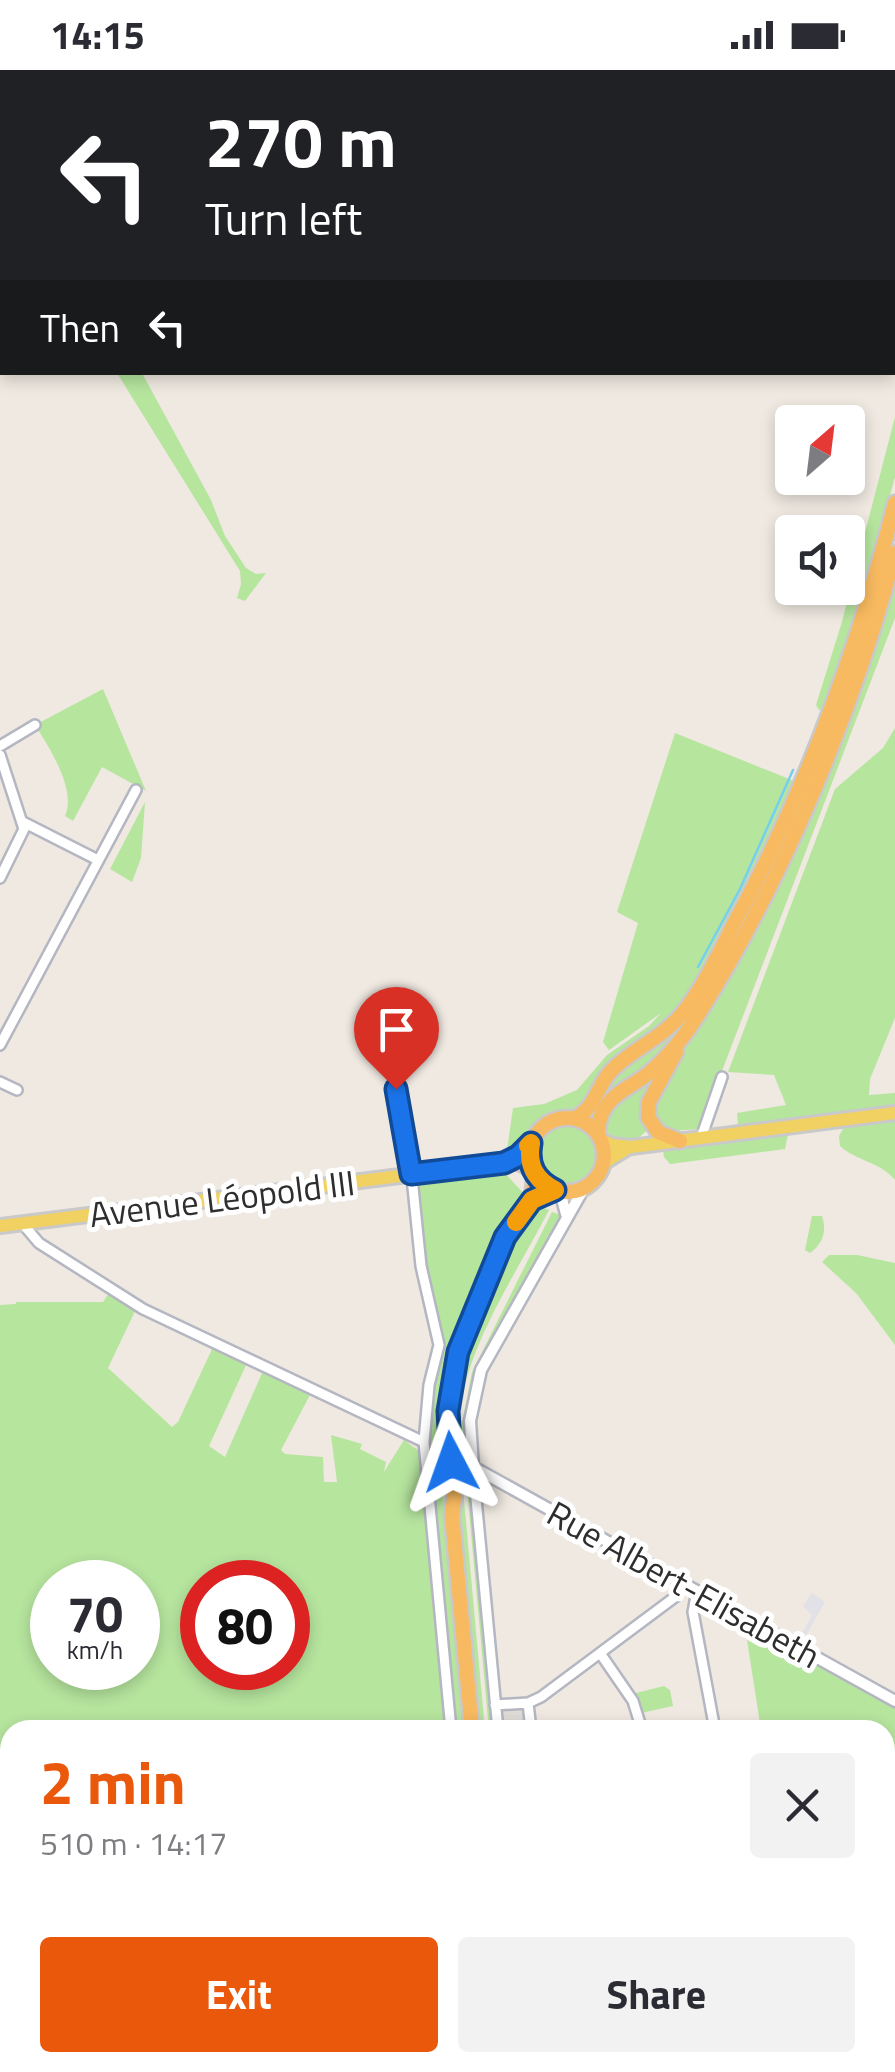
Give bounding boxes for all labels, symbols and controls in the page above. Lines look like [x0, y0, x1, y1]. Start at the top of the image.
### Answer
text: 14:15 [50, 6, 145, 64]
text: 270 m [205, 88, 397, 194]
icon: left [40, 110, 170, 240]
text: Turn left [205, 184, 362, 252]
text: Then [40, 299, 120, 357]
icon: left [140, 300, 195, 355]
north arrow [775, 405, 865, 495]
map controls [775, 405, 865, 605]
button: sound [775, 515, 865, 605]
pin [354, 987, 439, 1090]
icon: arrive [369, 1002, 424, 1057]
street label: Avenue Léopold III [86, 1155, 358, 1241]
position arrow [399, 1410, 503, 1514]
street label: Rue Albert-Elisabeth [537, 1486, 831, 1682]
speed limit sign: 80 [180, 1560, 310, 1690]
text: 70 [67, 1575, 123, 1651]
text: km/h [67, 1631, 123, 1669]
text: 2 min [40, 1736, 186, 1827]
button: close [750, 1753, 855, 1858]
text: 510 m · 14:17 [40, 1819, 227, 1867]
button: Exit [40, 1937, 438, 2052]
button: Share [458, 1937, 855, 2052]

